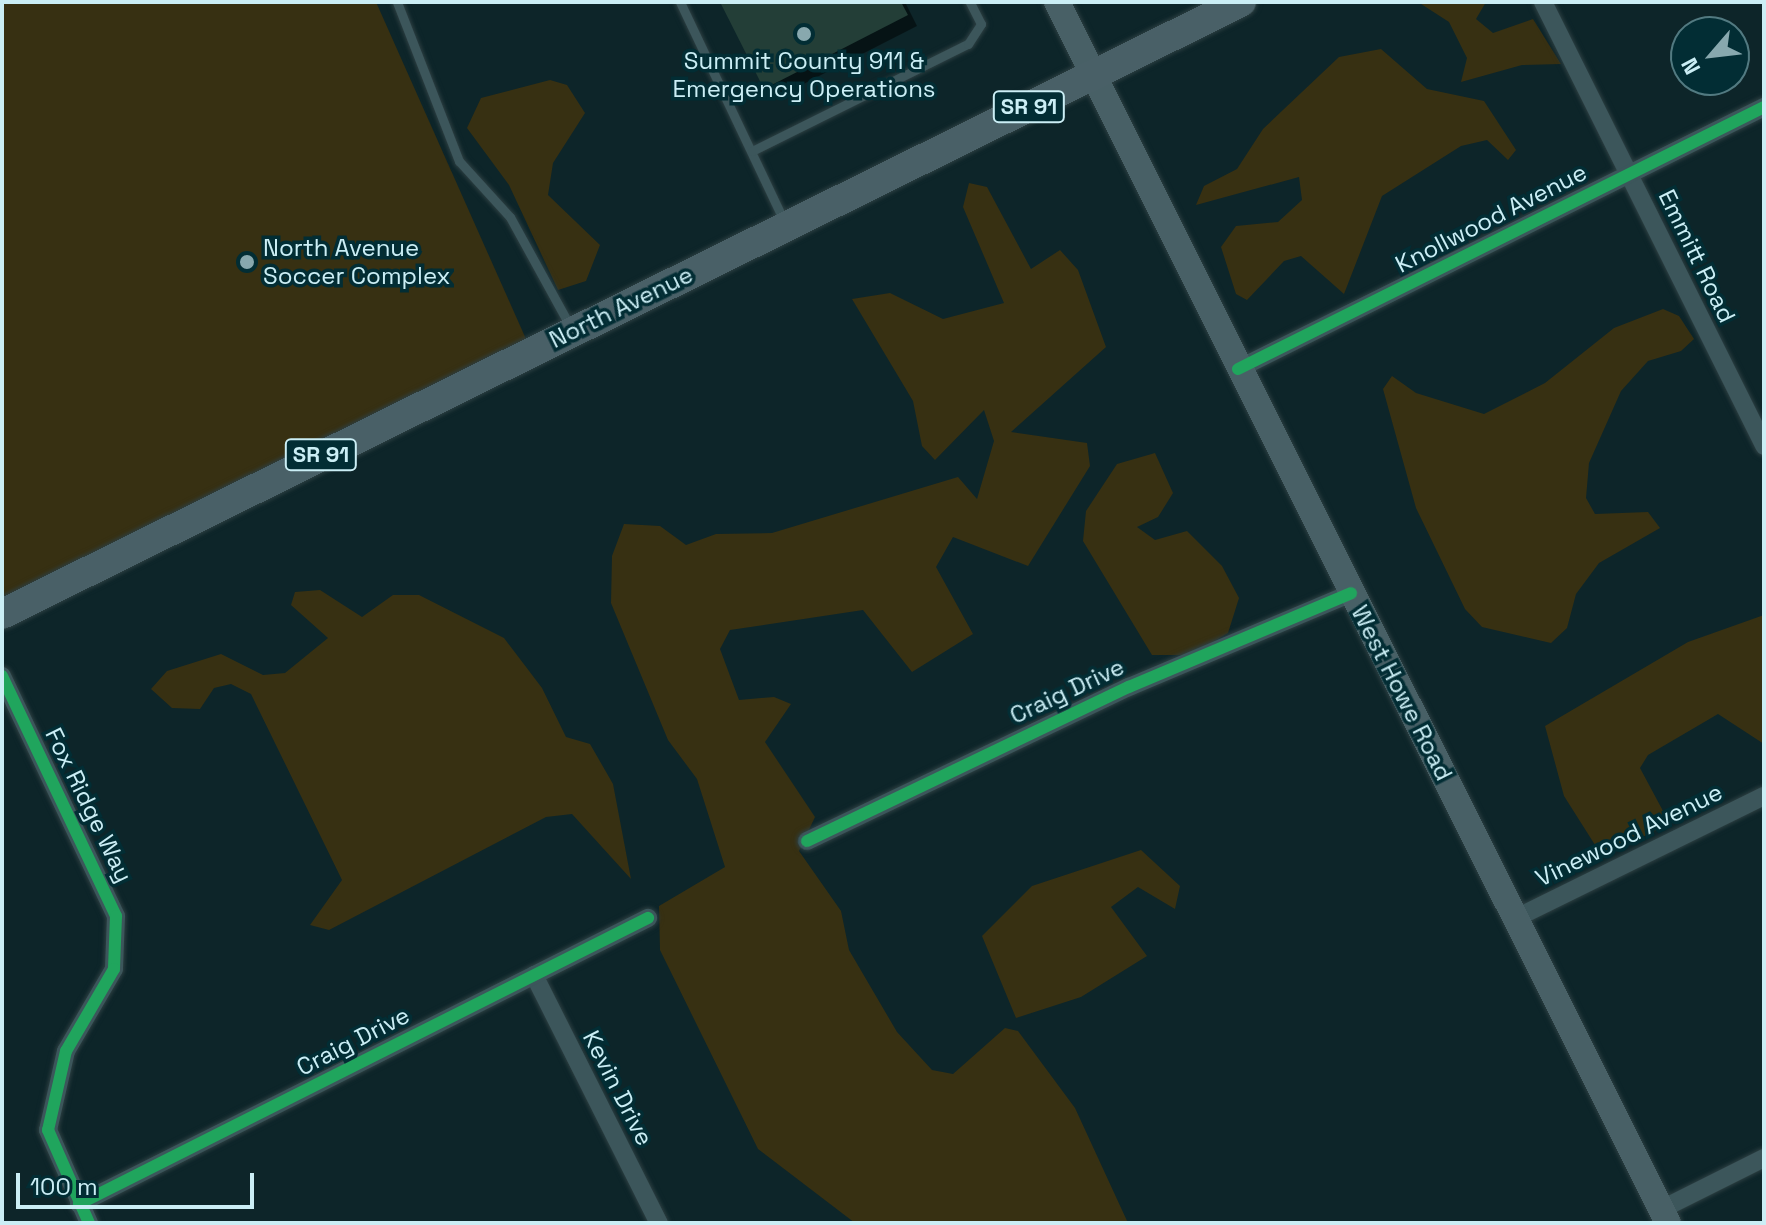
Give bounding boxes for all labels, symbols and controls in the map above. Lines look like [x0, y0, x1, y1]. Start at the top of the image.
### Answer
north arrow [1670, 16, 1750, 96]
marker: Summit County 911 & Emergency Operations [795, 25, 813, 43]
place label: Summit County 911 & Emergency Operations [672, 47, 936, 103]
text: N [1675, 53, 1706, 79]
road number: SR 91 [991, 89, 1067, 125]
street label: Knollwood Avenue [1390, 157, 1592, 279]
street label: Emmitt Road [1652, 185, 1742, 327]
place label: North Avenue Soccer Complex [263, 234, 451, 290]
marker: North Avenue Soccer Complex [238, 253, 256, 271]
street label: North Avenue [544, 260, 698, 354]
road number: SR 91 [283, 437, 359, 473]
street label: West Howe Road [1345, 600, 1459, 786]
street label: Craig Drive [1005, 652, 1129, 730]
street label: Fox Ridge Way [39, 723, 139, 887]
street label: Vinewood Avenue [1531, 777, 1727, 893]
street label: Craig Drive [292, 1000, 414, 1082]
street label: Kevin Drive [577, 1026, 659, 1150]
scale bar [20, 1157, 258, 1207]
text: 100 m [30, 1171, 98, 1202]

